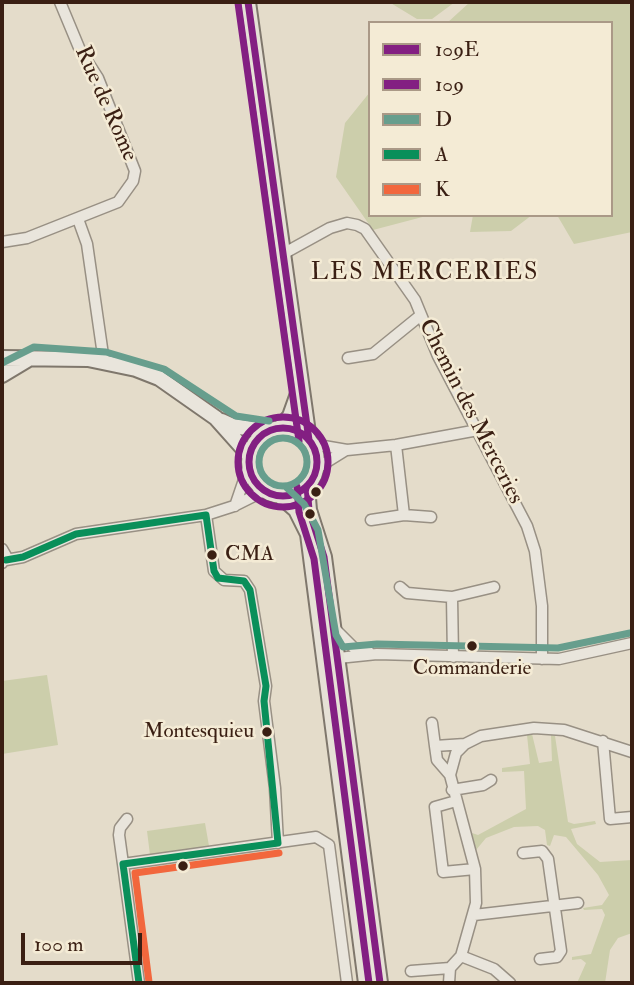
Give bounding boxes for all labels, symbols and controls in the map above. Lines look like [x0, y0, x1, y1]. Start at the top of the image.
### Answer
legend [368, 21, 613, 217]
text: 109E [435, 36, 479, 63]
street label: Rue de Rome [67, 42, 143, 166]
text: 109 [435, 71, 464, 98]
text: D [435, 106, 452, 133]
text: A [435, 141, 448, 168]
text: K [435, 176, 450, 203]
district label: LES MERCERIES [312, 260, 538, 288]
street label: Chemin des Merceries [411, 315, 529, 509]
unlabelled marker [309, 485, 323, 499]
unlabelled marker [303, 507, 317, 521]
place label: CMA [225, 542, 274, 568]
marker: CMA [205, 548, 219, 562]
marker: Commanderie [465, 639, 479, 653]
place label: Commanderie [413, 656, 531, 682]
place label: Montesquieu [144, 719, 254, 745]
marker: Montesquieu [260, 725, 274, 739]
unlabelled marker [176, 859, 190, 873]
scale bar [24, 918, 145, 962]
text: 100 m [34, 931, 84, 958]

